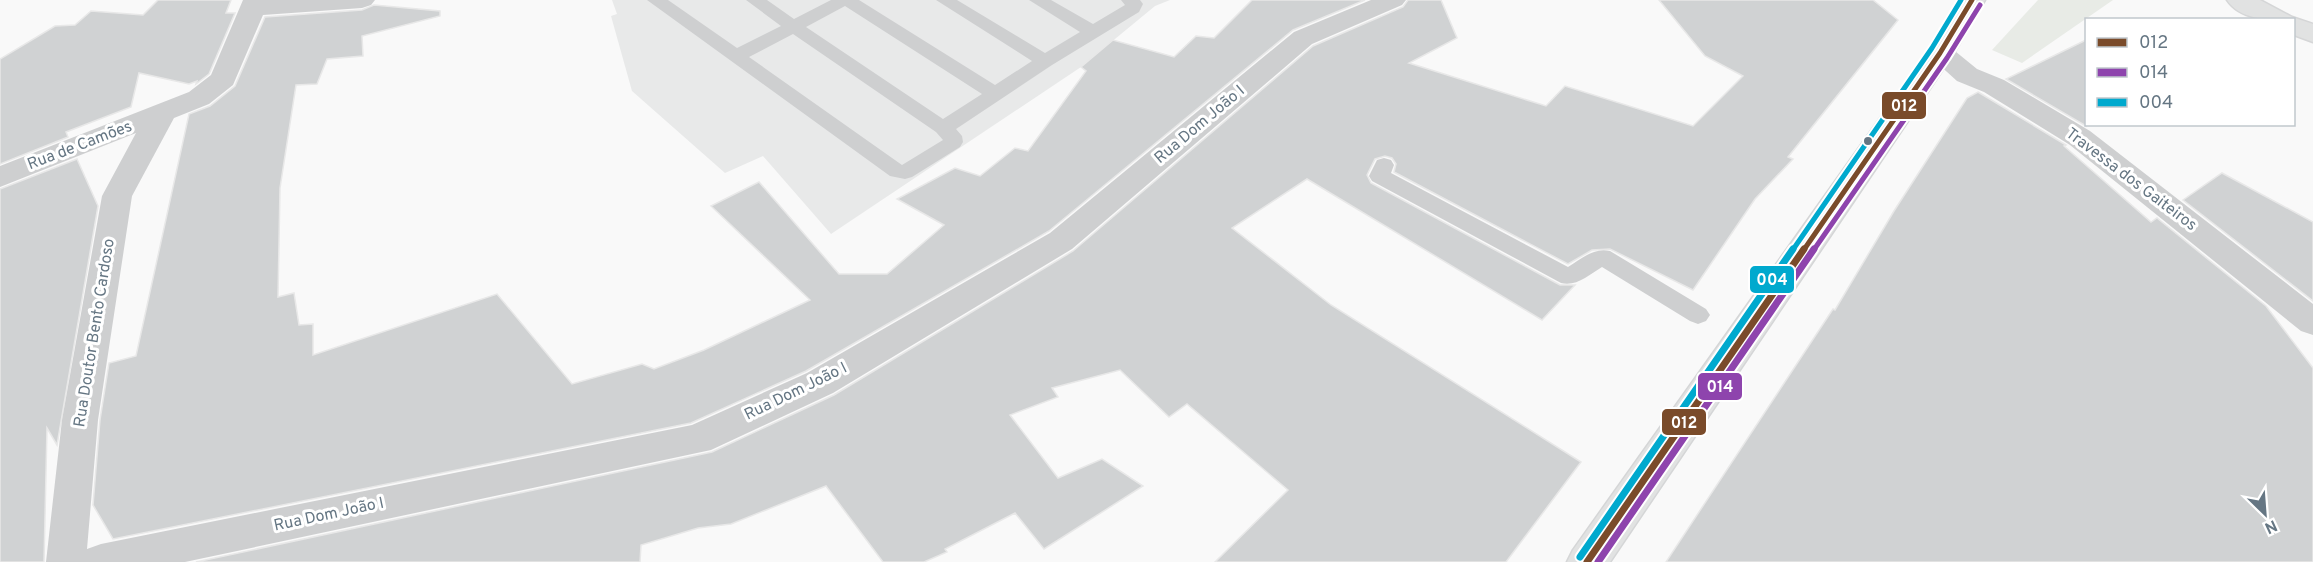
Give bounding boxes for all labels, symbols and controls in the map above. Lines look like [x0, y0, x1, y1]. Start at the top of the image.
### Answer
legend [2085, 18, 2295, 126]
text: 012 [2139, 32, 2168, 55]
text: 014 [2139, 62, 2168, 85]
street label: Rua Dom João I [1151, 81, 1249, 169]
line badge: 012 [1881, 91, 1927, 120]
text: 004 [2139, 92, 2173, 115]
text: 012 [1891, 97, 1917, 117]
street label: Rua de Camões [25, 117, 135, 175]
street label: Travessa dos Gaiteiros [2062, 124, 2200, 236]
unlabelled marker [1862, 135, 1874, 147]
street label: Rua Doutor Bento Cardoso [70, 237, 120, 429]
line badge: 004 [1749, 265, 1795, 294]
text: 004 [1756, 271, 1788, 291]
street label: Rua Dom João I [741, 358, 851, 426]
line badge: 014 [1697, 372, 1743, 401]
text: 014 [1706, 378, 1734, 398]
line badge: 012 [1661, 408, 1707, 436]
text: 012 [1671, 414, 1697, 434]
north arrow [2235, 484, 2295, 544]
street label: Rua Dom João I [272, 494, 386, 536]
text: N [2261, 514, 2280, 537]

